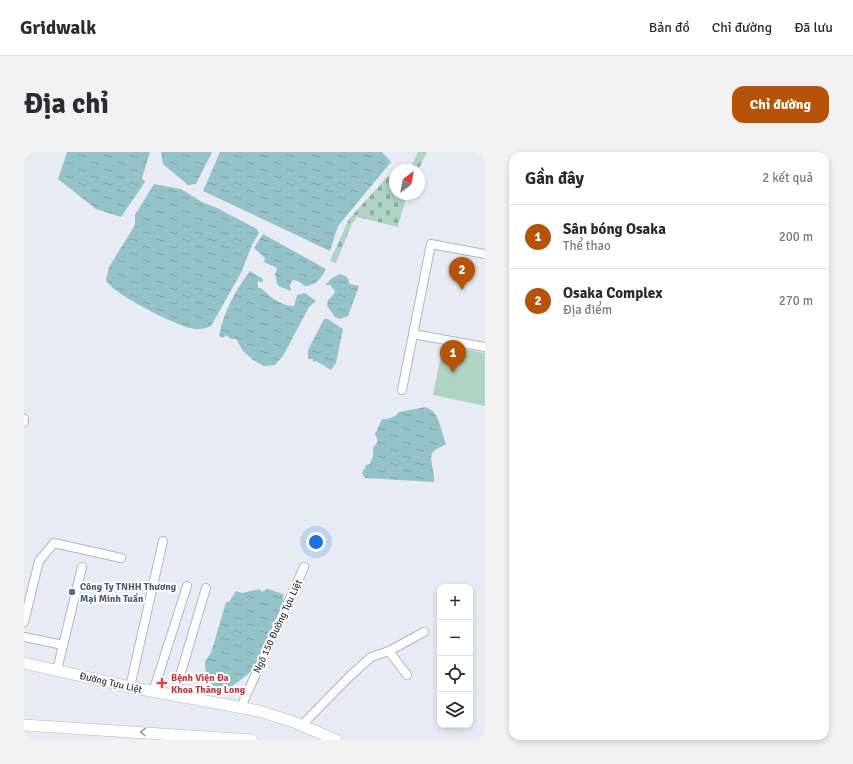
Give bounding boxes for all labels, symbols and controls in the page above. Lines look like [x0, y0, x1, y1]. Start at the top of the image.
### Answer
text: Gridwalk [20, 16, 96, 40]
text: Bản đồ [649, 19, 690, 36]
text: Chỉ đường [712, 19, 772, 36]
text: Đã lưu [794, 19, 833, 36]
button: Chỉ đường [732, 86, 829, 123]
text: Địa chỉ [24, 87, 109, 121]
north arrow [389, 164, 425, 200]
text: Gần đây [525, 168, 584, 189]
text: 2 kết quả [762, 170, 813, 186]
text: Sân bóng Osaka [563, 220, 666, 238]
text: 1 [534, 229, 542, 245]
text: 200 m [779, 229, 813, 245]
text: Thể thao [563, 238, 611, 254]
pin: 2 [449, 257, 475, 290]
text: Osaka Complex [563, 284, 662, 302]
text: 2 [534, 293, 542, 309]
text: 270 m [779, 293, 813, 309]
text: Địa điểm [563, 302, 612, 318]
pin: 1 [440, 340, 466, 373]
your location [306, 532, 326, 552]
street label: Ngõ 150 Đường Tựu Liệt [251, 577, 305, 675]
place label: Công Ty TNHH Thương Mại Minh Tuấn [80, 581, 177, 605]
map controls [437, 584, 473, 728]
button: + [437, 584, 473, 620]
marker: Công Ty TNHH Thương Mại Minh Tuấn [67, 587, 77, 597]
button: − [437, 620, 473, 656]
button: locate [437, 656, 473, 692]
street label: Đường Tựu Liệt [78, 670, 144, 696]
place label: Bệnh Viện Đa Khoa Thăng Long [171, 672, 246, 696]
marker: Bệnh Viện Đa Khoa Thăng Long [156, 677, 168, 689]
button: layers [437, 692, 473, 728]
one-way arrow [140, 728, 146, 737]

